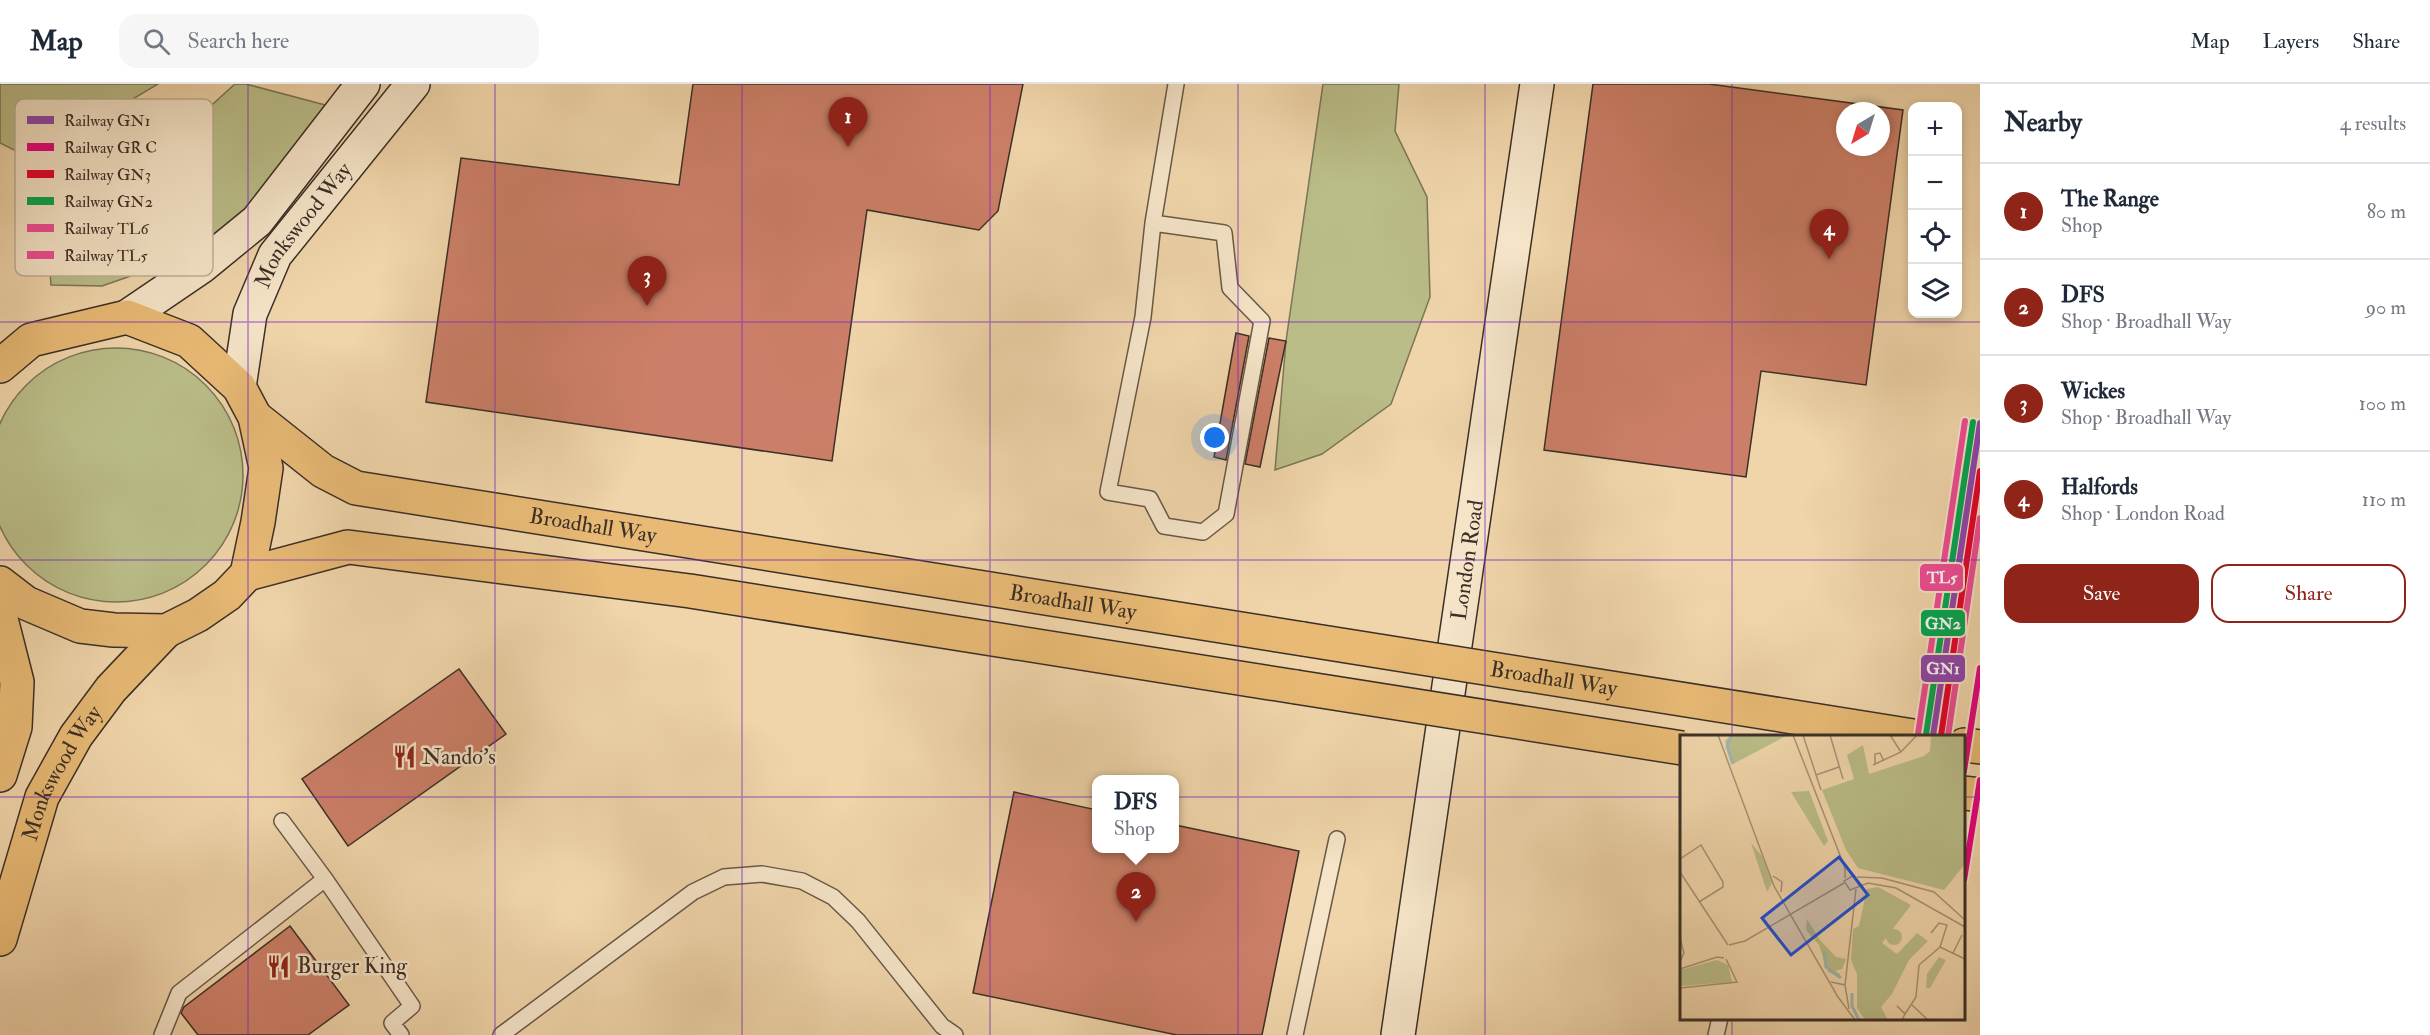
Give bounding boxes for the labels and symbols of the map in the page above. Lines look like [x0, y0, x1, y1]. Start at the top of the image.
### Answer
pin: 1 [828, 98, 868, 147]
legend [15, 99, 213, 276]
north arrow [1836, 102, 1890, 156]
text: Railway GN1 [64, 111, 150, 131]
text: Railway GR C [64, 138, 157, 158]
street label: Monkswood Way [249, 156, 358, 293]
text: Railway GN3 [64, 165, 151, 185]
text: Railway GN2 [64, 192, 153, 212]
pin: 4 [1810, 210, 1848, 259]
text: Railway TL6 [64, 219, 149, 239]
text: Railway TL5 [64, 246, 147, 266]
pin: 3 [628, 256, 666, 306]
your location [1200, 423, 1229, 452]
street label: London Road [1445, 498, 1490, 622]
street label: Broadhall Way [527, 502, 659, 550]
line badge: TL5 [1919, 563, 1964, 592]
text: TL5 [1926, 568, 1958, 588]
street label: Broadhall Way [1007, 578, 1139, 626]
line badge: GN2 [1920, 609, 1966, 637]
text: GN2 [1925, 614, 1961, 634]
line badge: GN1 [1920, 654, 1966, 683]
street label: Broadhall Way [1488, 655, 1620, 703]
text: GN1 [1926, 659, 1960, 679]
street label: Monkswood Way [16, 699, 108, 844]
inset map [1680, 735, 1965, 1020]
place label: Nando's [422, 743, 496, 771]
restaurant icon: Nando's [391, 744, 417, 770]
pin: 2 [1116, 872, 1156, 922]
place label: Burger King [297, 952, 408, 980]
restaurant icon: Burger King [266, 953, 292, 979]

